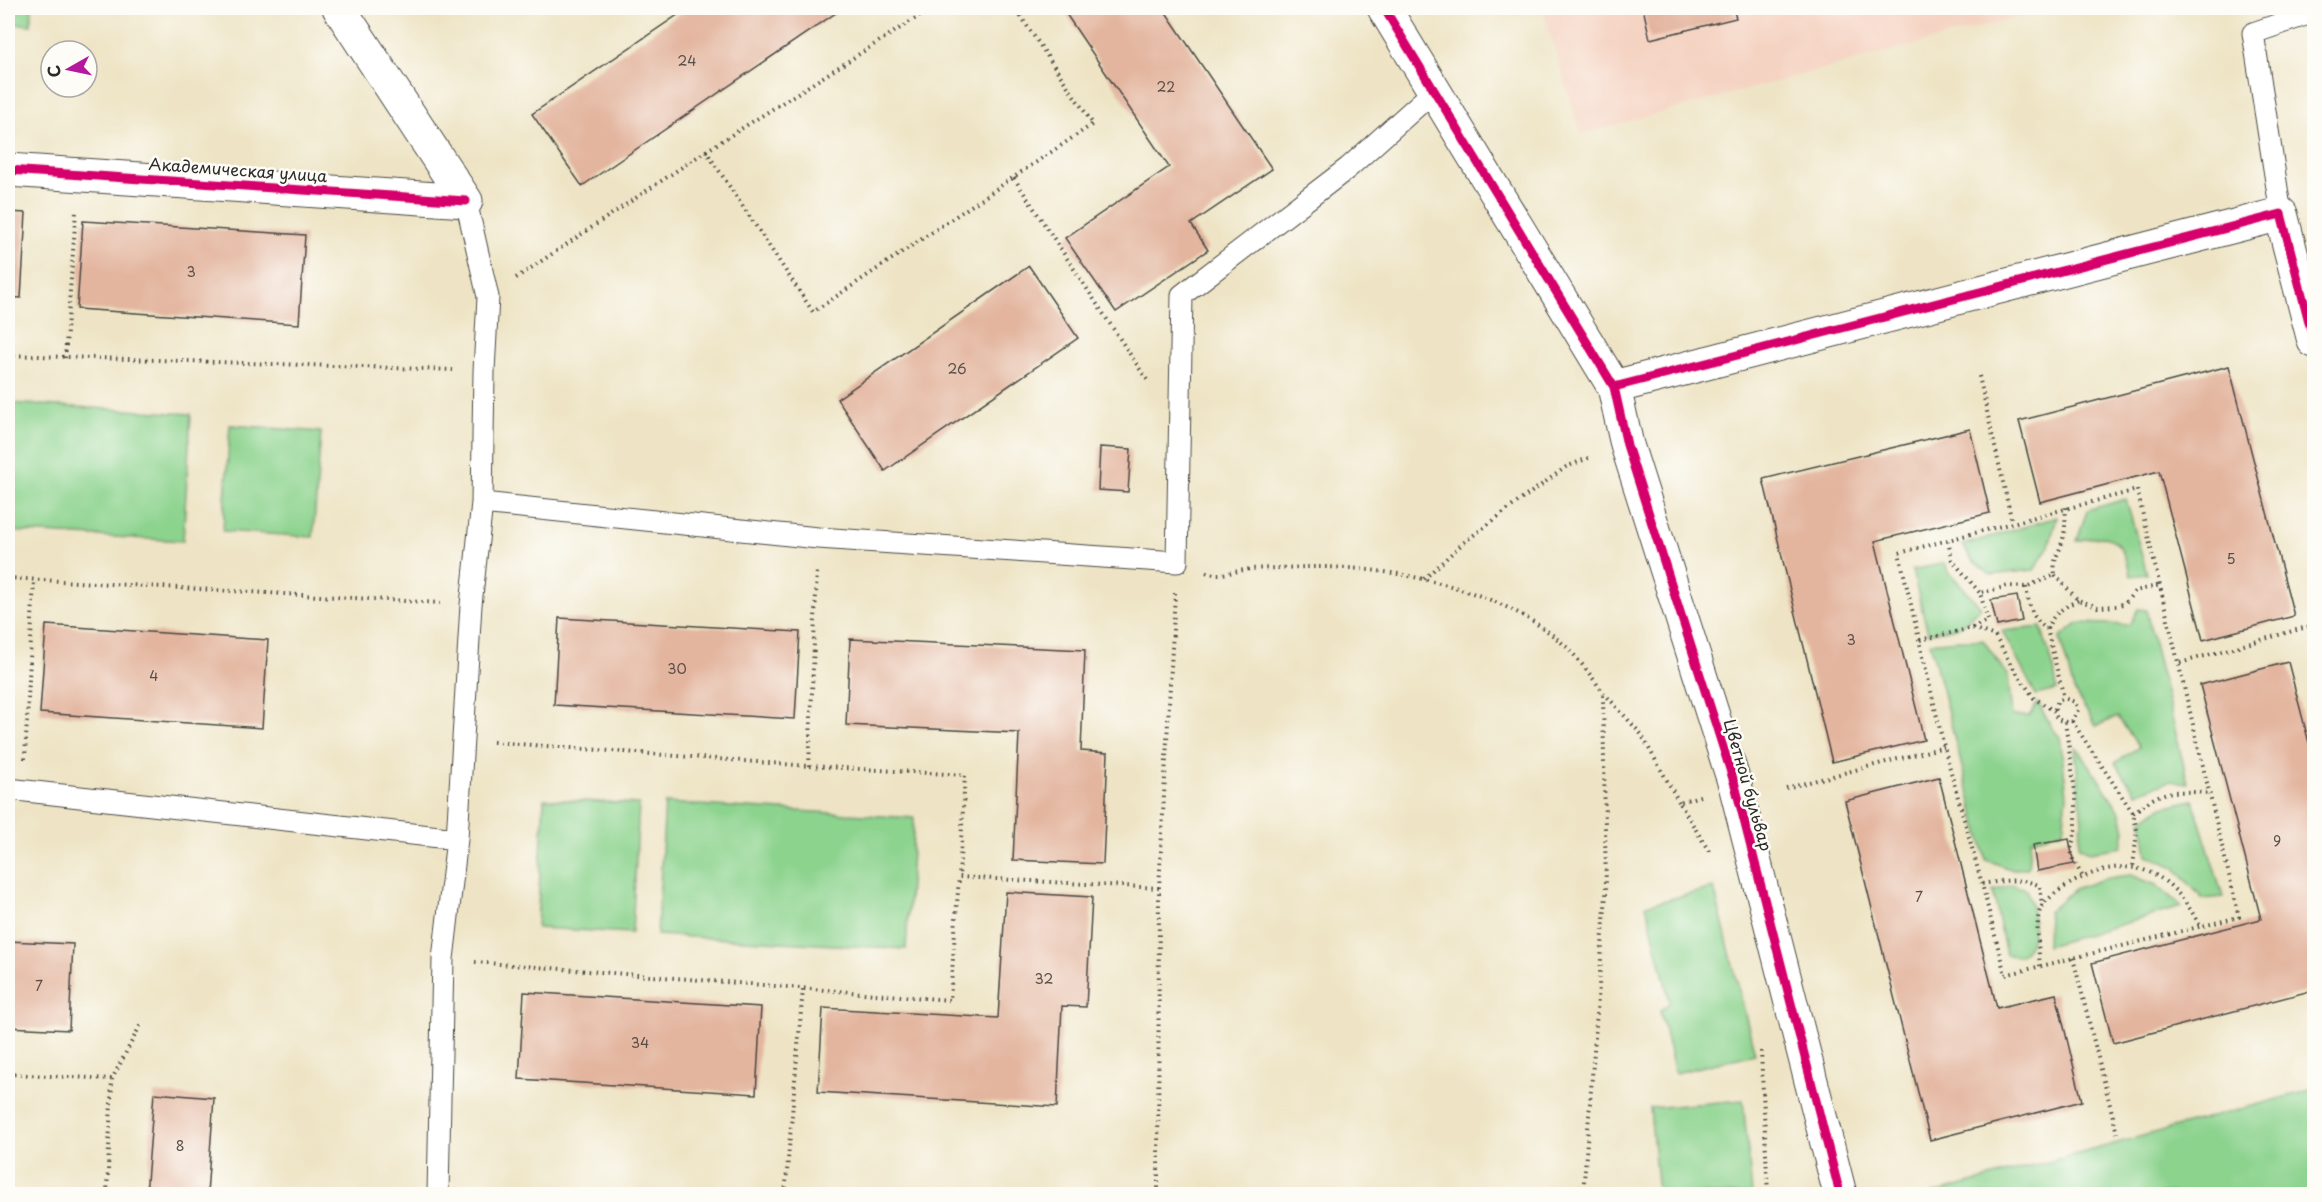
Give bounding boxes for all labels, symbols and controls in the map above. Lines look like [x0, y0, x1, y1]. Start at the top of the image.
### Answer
north arrow [39, 39, 99, 99]
house number: 24 [678, 50, 696, 71]
text: С [40, 64, 66, 79]
house number: 22 [1157, 76, 1175, 97]
street label: Академическая улица [148, 151, 328, 187]
house number: 3 [186, 261, 196, 282]
house number: 26 [947, 358, 967, 379]
house number: 5 [2226, 548, 2236, 569]
house number: 3 [1846, 629, 1856, 650]
house number: 30 [667, 658, 687, 679]
house number: 4 [149, 665, 159, 686]
street label: Цветной бульвар [1719, 716, 1779, 854]
house number: 9 [2273, 830, 2281, 851]
house number: 7 [1915, 886, 1923, 907]
house number: 32 [1035, 968, 1053, 989]
house number: 7 [35, 975, 43, 996]
house number: 34 [631, 1032, 649, 1053]
house number: 8 [176, 1135, 184, 1156]

